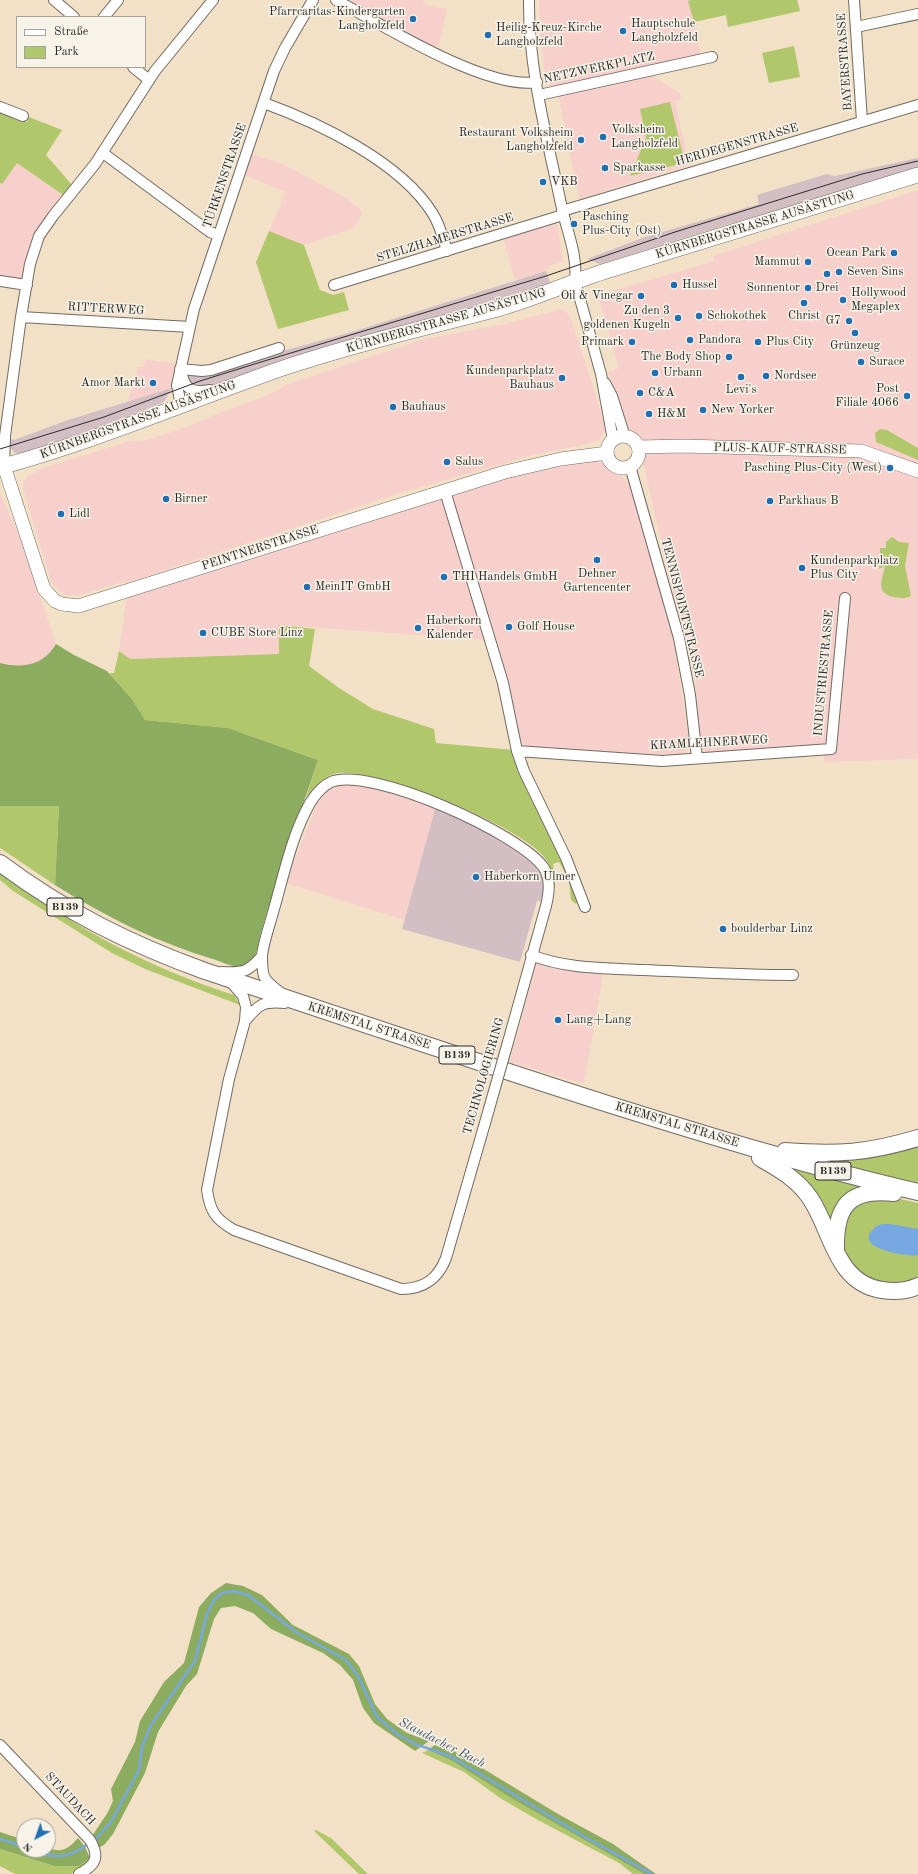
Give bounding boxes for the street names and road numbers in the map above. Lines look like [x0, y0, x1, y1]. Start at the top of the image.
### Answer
street label: BAYERSTRASSE [834, 13, 856, 111]
street label: NETZWERKPLATZ [542, 49, 656, 87]
street label: HERDEGENSTRASSE [674, 121, 800, 169]
street label: TÜRKENSTRASSE [200, 122, 250, 230]
street label: KÜRNBERGSTRASSE AUSÄSTUNG [654, 188, 856, 262]
street label: STELZHAMERSTRASSE [375, 210, 515, 266]
street label: KÜRNBERGSTRASSE AUSÄSTUNG [344, 285, 548, 357]
street label: RITTERWEG [67, 300, 145, 318]
street label: KÜRNBERGSTRASSE AUSÄSTUNG [38, 378, 238, 462]
street label: PLUS-KAUF-STRASSE [713, 441, 847, 457]
street label: PEINTNERSTRASSE [200, 522, 320, 574]
street label: TENNISPOINTSTRASSE [658, 537, 706, 679]
street label: INDUSTRIESTRASSE [811, 609, 837, 737]
street label: KRAMLEHNERWEG [649, 733, 769, 753]
road number: B139 [47, 898, 83, 916]
street label: KREMSTAL STRASSE [306, 999, 432, 1053]
street label: TECHNOLOGIERING [460, 1016, 508, 1136]
road number: B139 [439, 1046, 475, 1064]
street label: KREMSTAL STRASSE [613, 1099, 741, 1151]
road number: B139 [815, 1162, 851, 1180]
street label: STAUDACH [42, 1769, 98, 1829]

